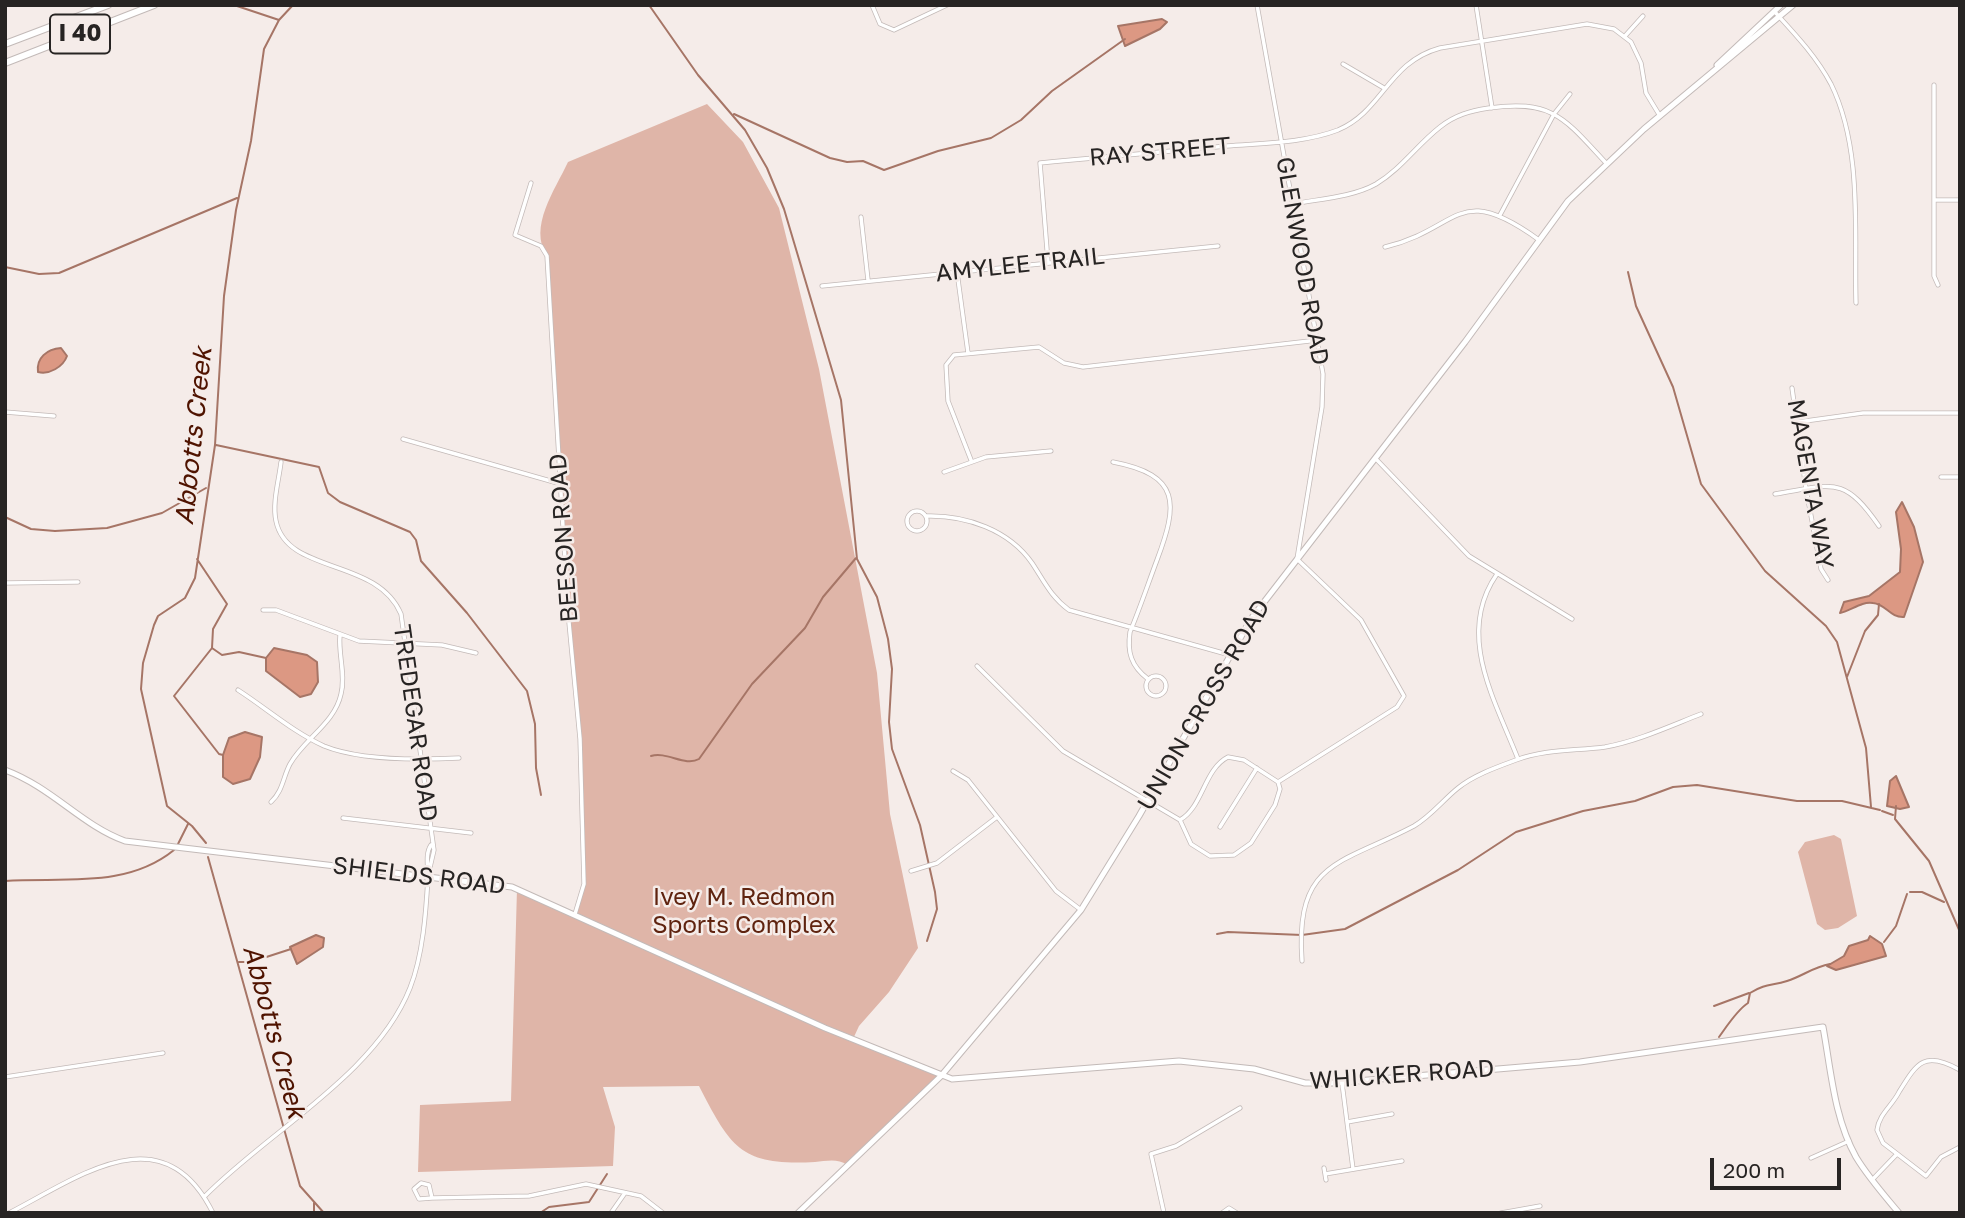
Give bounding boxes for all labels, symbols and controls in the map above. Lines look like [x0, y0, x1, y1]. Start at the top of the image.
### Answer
road number: I 40 [50, 14, 110, 54]
street label: RAY STREET [1088, 131, 1232, 173]
street label: GLENWOOD ROAD [1269, 155, 1335, 367]
street label: AMYLEE TRAIL [934, 242, 1106, 288]
water label: Abbotts Creek [169, 346, 219, 526]
street label: MAGENTA WAY [1781, 397, 1839, 571]
street label: BEESON ROAD [544, 453, 584, 623]
street label: UNION CROSS ROAD [1132, 594, 1276, 816]
street label: TREDEGAR ROAD [387, 623, 443, 823]
street label: SHIELDS ROAD [331, 851, 507, 901]
park label: Ivey M. Redmon Sports Complex [652, 883, 836, 939]
water label: Abbotts Creek [236, 942, 312, 1122]
street label: WHICKER ROAD [1309, 1054, 1495, 1096]
scale bar [1713, 1144, 1844, 1188]
text: 200 m [1723, 1157, 1785, 1183]

